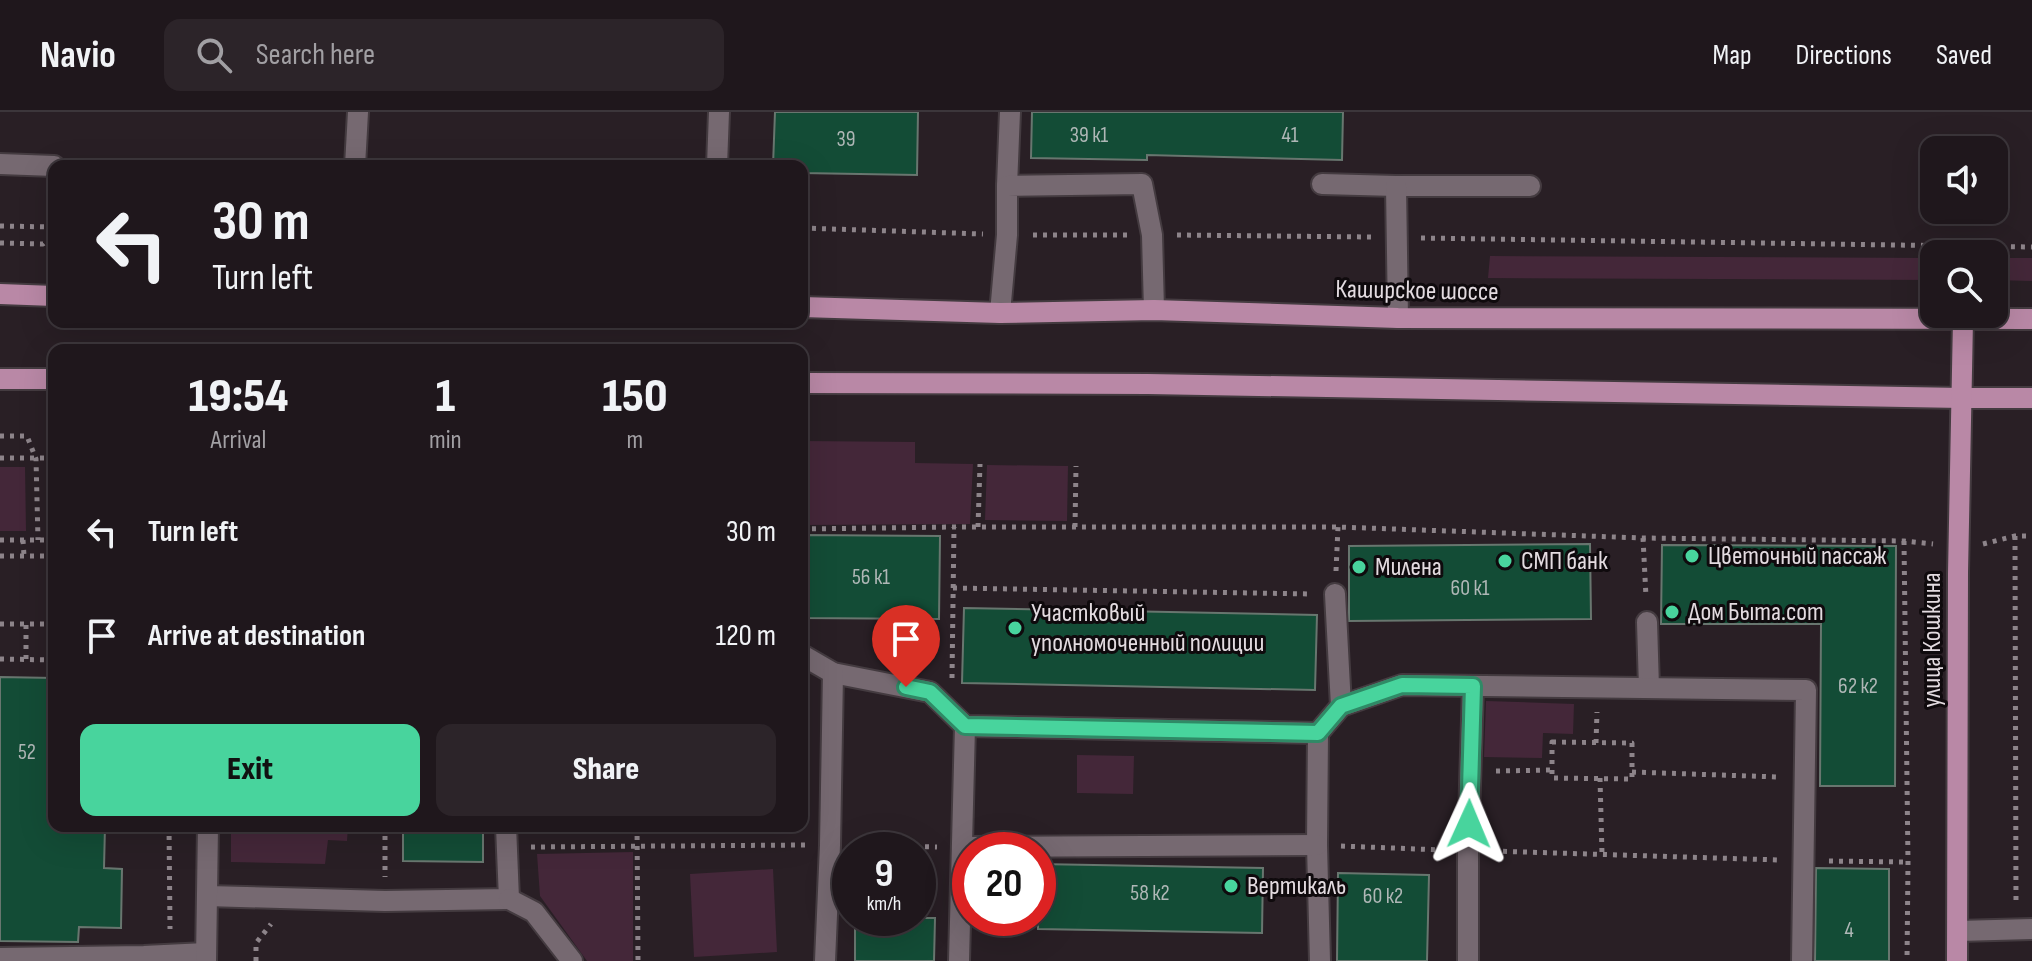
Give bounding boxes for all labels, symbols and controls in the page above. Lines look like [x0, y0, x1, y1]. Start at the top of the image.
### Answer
search box [164, 19, 724, 91]
text: Navio [40, 33, 116, 78]
icon: search [192, 33, 236, 77]
text: Search here [256, 37, 375, 73]
text: Map [1713, 39, 1752, 72]
text: Directions [1796, 39, 1892, 72]
text: Saved [1936, 39, 1992, 72]
house number: 39 к1 [1070, 122, 1109, 149]
house number: 41 [1282, 122, 1299, 149]
house number: 39 [837, 126, 855, 153]
map controls [1920, 136, 2008, 328]
button: sound [1920, 136, 2008, 224]
text: 30 m [212, 189, 310, 256]
icon: left [80, 192, 184, 296]
button: search [1920, 240, 2008, 328]
text: Turn left [212, 257, 313, 300]
street label: Каширское шоссе [1335, 274, 1499, 308]
text: 19:54 [189, 368, 288, 425]
text: 1 [435, 368, 455, 425]
text: 150 [602, 368, 667, 425]
text: Arrival [211, 425, 266, 456]
text: min [429, 425, 462, 456]
text: m [626, 425, 643, 456]
icon: left [80, 510, 124, 554]
text: Turn left [148, 514, 238, 550]
text: 30 m [726, 514, 776, 550]
place label: Цветочный пассаж [1708, 541, 1887, 572]
place label: СМП банк [1521, 546, 1608, 577]
marker: Цветочный пассаж [1683, 547, 1701, 565]
place label: Милена [1375, 552, 1442, 583]
marker: СМП банк [1496, 552, 1514, 570]
marker: Милена [1350, 558, 1368, 576]
house number: 56 к1 [852, 564, 890, 591]
street label: улица Кошкина [1917, 572, 1948, 708]
house number: 60 к1 [1451, 575, 1490, 602]
place label: Дом Быта.com [1688, 597, 1824, 628]
place label: Участковый уполномоченный полиции [1031, 598, 1264, 659]
marker: Дом Быта.com [1663, 603, 1681, 621]
pin [872, 605, 940, 687]
icon: arrive [80, 614, 124, 658]
icon: arrive [884, 617, 928, 661]
text: Arrive at destination [148, 618, 365, 654]
text: 120 m [715, 618, 776, 654]
marker: Участковый уполномоченный полиции [1006, 619, 1024, 637]
house number: 62 к2 [1838, 673, 1878, 700]
button: Exit [80, 724, 420, 816]
button: Share [436, 724, 776, 816]
house number: 52 [18, 739, 36, 766]
position arrow [1427, 782, 1511, 866]
speed limit sign: 20 [952, 832, 1056, 936]
text: 9 [875, 850, 893, 898]
place label: Вертикаль [1247, 871, 1346, 902]
marker: Вертикаль [1222, 877, 1240, 895]
house number: 58 к2 [1130, 880, 1170, 907]
house number: 60 к2 [1363, 883, 1403, 910]
text: km/h [867, 892, 901, 916]
house number: 4 [1844, 917, 1854, 944]

